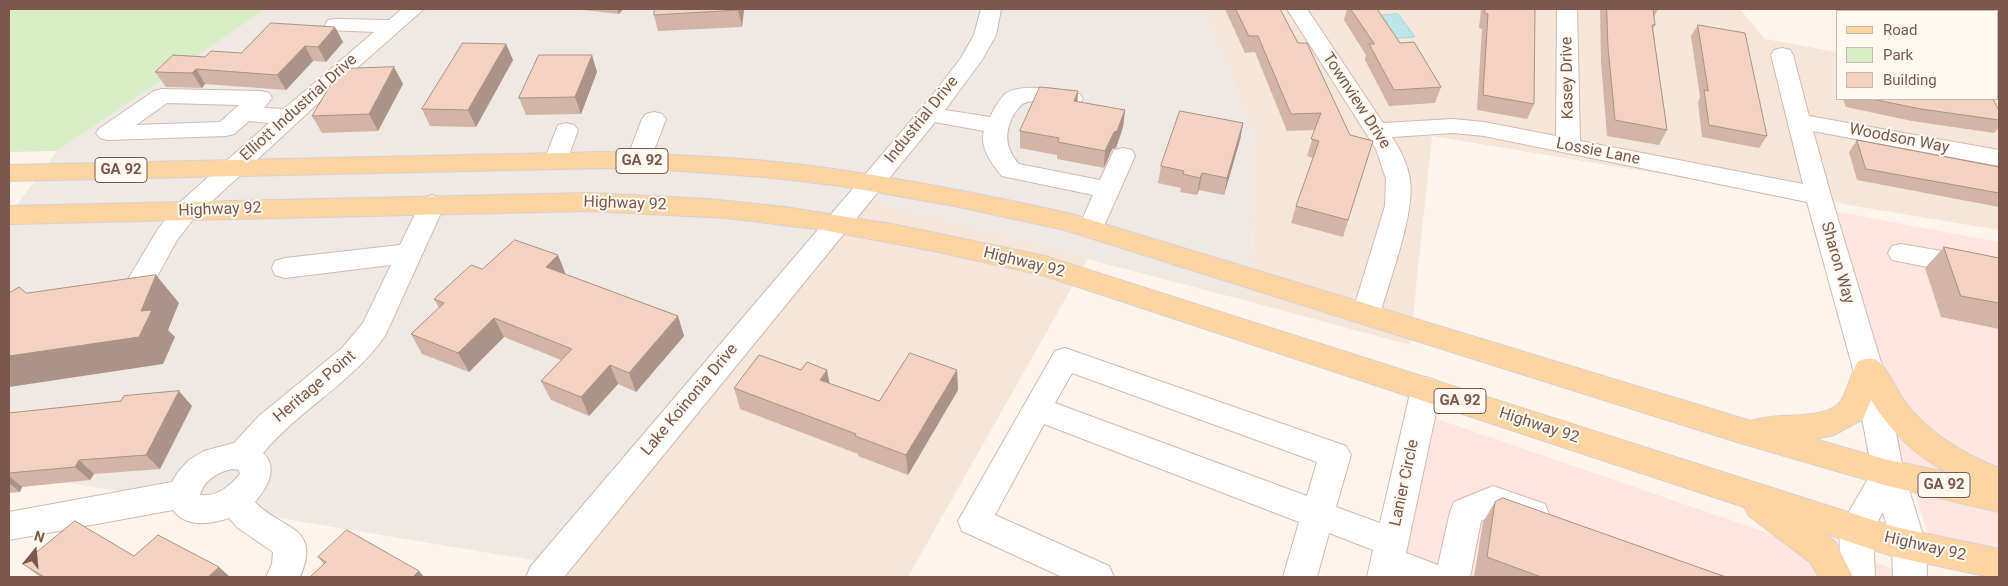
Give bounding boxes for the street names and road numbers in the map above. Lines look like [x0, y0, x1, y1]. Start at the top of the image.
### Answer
street label: Kasey Drive [1558, 36, 1578, 120]
street label: Townview Drive [1318, 49, 1394, 153]
street label: Elliott Industrial Drive [237, 50, 361, 166]
street label: Industrial Drive [881, 73, 963, 167]
street label: Woodson Way [1847, 120, 1951, 158]
street label: Lossie Lane [1554, 134, 1642, 170]
road number: GA 92 [616, 148, 668, 174]
road number: GA 92 [95, 158, 147, 182]
street label: Highway 92 [583, 193, 667, 215]
street label: Highway 92 [178, 199, 262, 221]
street label: Sharon Way [1816, 220, 1858, 306]
street label: Highway 92 [981, 244, 1067, 282]
street label: Lake Koinonia Drive [638, 340, 742, 460]
street label: Heritage Point [270, 347, 360, 427]
road number: GA 92 [1434, 388, 1486, 414]
street label: Highway 92 [1496, 404, 1582, 448]
street label: Lanier Circle [1386, 438, 1424, 528]
road number: GA 92 [1918, 472, 1970, 498]
street label: Highway 92 [1882, 528, 1968, 566]

